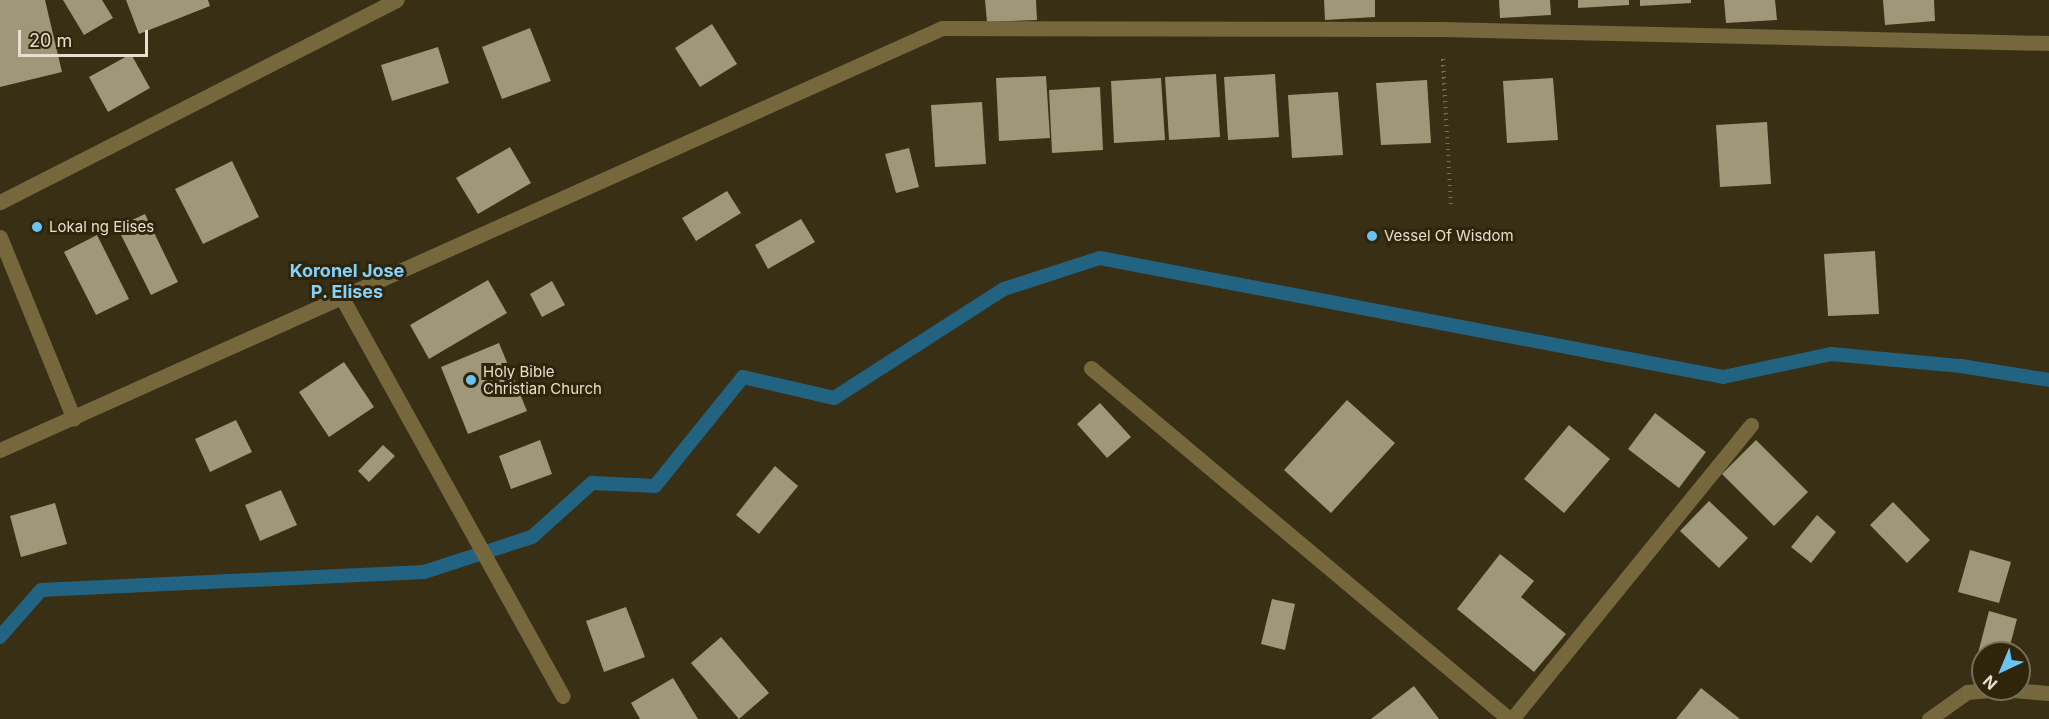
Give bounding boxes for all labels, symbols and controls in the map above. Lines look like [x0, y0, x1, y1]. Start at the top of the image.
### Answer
scale bar [21, 18, 152, 56]
text: 20 m [29, 30, 72, 51]
place label: Lokal ng Elises [49, 218, 154, 236]
marker: Lokal ng Elises [30, 220, 44, 234]
place label: Vessel Of Wisdom [1384, 227, 1514, 245]
marker: Vessel Of Wisdom [1365, 229, 1379, 243]
district label: Koronel Jose P. Elises [290, 261, 404, 304]
place label: Holy Bible Christian Church [483, 362, 602, 397]
marker: Holy Bible Christian Church [464, 373, 478, 387]
north arrow [1971, 641, 2031, 701]
text: N [1979, 671, 2001, 694]

